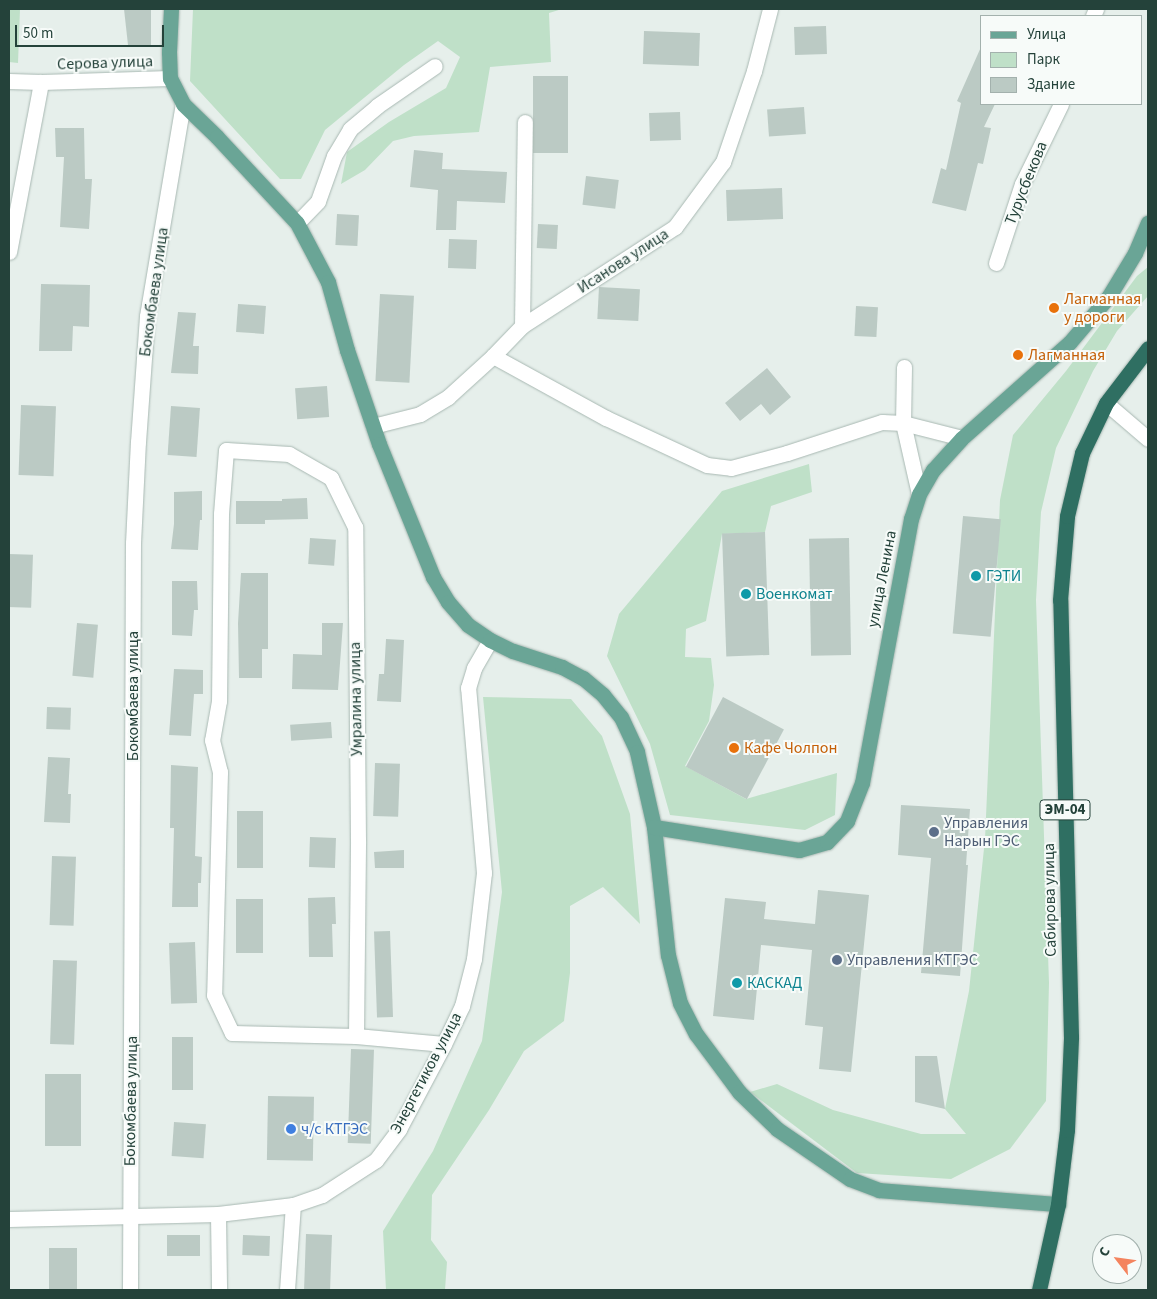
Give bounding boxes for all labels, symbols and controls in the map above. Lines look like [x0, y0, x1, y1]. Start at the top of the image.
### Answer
scale bar [18, 15, 166, 47]
legend [980, 15, 1142, 105]
text: 50 m [23, 23, 53, 44]
text: Улица [1027, 24, 1066, 45]
text: Парк [1027, 49, 1060, 70]
street label: Серова улица [57, 52, 153, 74]
text: Здание [1027, 74, 1075, 95]
street label: Турусбекова [1001, 139, 1051, 227]
street label: Исанова улица [574, 224, 672, 298]
street label: Бокомбаева улица [135, 226, 173, 358]
place label: Лагманная у дороги [1064, 289, 1141, 327]
marker: Лагманная у дороги [1048, 302, 1060, 314]
place label: Лагманная [1028, 345, 1105, 365]
marker: Лагманная [1012, 349, 1024, 361]
street label: улица Ленина [863, 529, 901, 629]
place label: ГЭТИ [986, 566, 1021, 586]
marker: ГЭТИ [970, 570, 982, 582]
place label: Военкомат [756, 584, 833, 604]
marker: Военкомат [740, 588, 752, 600]
street label: Бокомбаева улица [123, 631, 143, 761]
street label: Умралина улица [345, 642, 367, 756]
place label: Кафе Чолпон [744, 738, 837, 758]
marker: Кафе Чолпон [728, 742, 740, 754]
road number: ЭМ-04 [1039, 798, 1091, 822]
place label: Управления Нарын ГЭС [944, 813, 1028, 851]
marker: Управления Нарын ГЭС [928, 826, 940, 838]
street label: Сабирова улица [1039, 843, 1061, 957]
place label: Управления КТГЭС [847, 950, 978, 970]
marker: Управления КТГЭС [831, 954, 843, 966]
place label: КАСКАД [747, 973, 802, 993]
marker: КАСКАД [731, 977, 743, 989]
street label: Энергетиков улица [386, 1009, 466, 1137]
street label: Бокомбаева улица [120, 1036, 142, 1166]
place label: ч/с КТГЭС [301, 1119, 368, 1139]
marker: ч/с КТГЭС [285, 1123, 297, 1135]
north arrow [1092, 1234, 1142, 1284]
text: С [1094, 1243, 1116, 1261]

